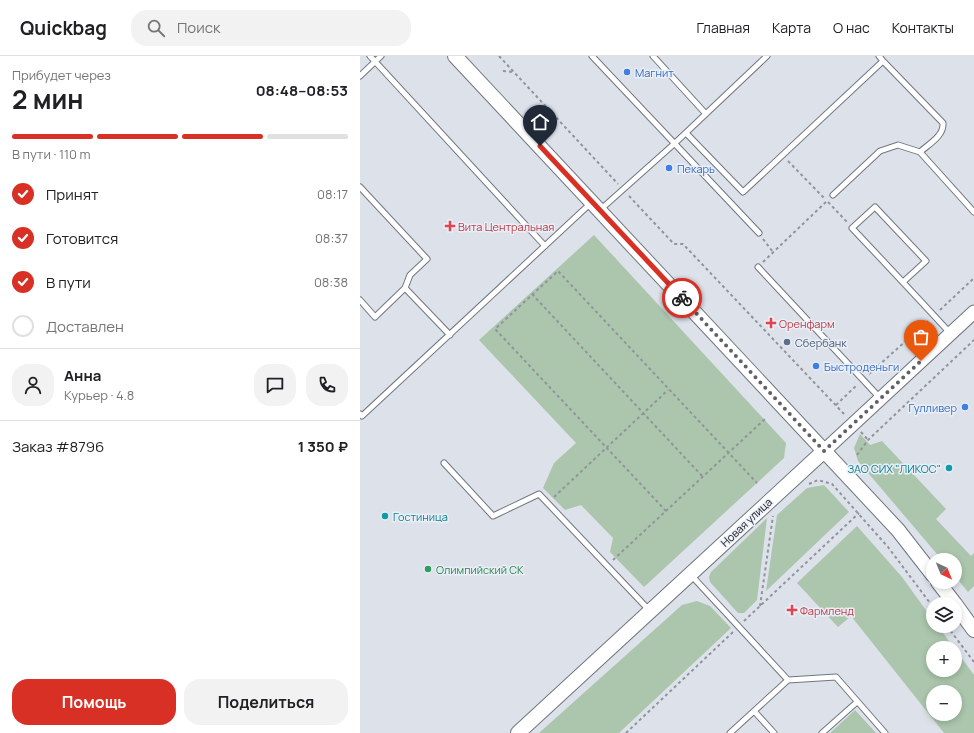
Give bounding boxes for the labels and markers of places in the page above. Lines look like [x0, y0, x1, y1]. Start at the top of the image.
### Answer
place label: Магнит [635, 65, 674, 80]
marker: Магнит [622, 67, 632, 77]
pin [523, 105, 557, 146]
place label: Пекарь [677, 161, 715, 176]
marker: Пекарь [664, 163, 674, 173]
place label: Вита Центральная [458, 219, 554, 234]
marker: Вита Центральная [445, 221, 455, 231]
place label: Оренфарм [779, 316, 835, 331]
marker: Оренфарм [766, 318, 776, 328]
pin [904, 320, 938, 361]
place label: Сбербанк [795, 335, 847, 350]
marker: Сбербанк [782, 337, 792, 347]
place label: Быстроденьги [824, 359, 899, 374]
marker: Быстроденьги [811, 361, 821, 371]
place label: Гулливер [909, 400, 957, 415]
marker: Гулливер [960, 402, 970, 412]
place label: ЗАО СИХ "ЛИКОС" [847, 461, 941, 476]
marker: ЗАО СИХ "ЛИКОС" [944, 463, 954, 473]
place label: Гостиница [393, 509, 448, 524]
marker: Гостиница [380, 511, 390, 521]
place label: Олимпийский СК [436, 562, 524, 577]
marker: Олимпийский СК [423, 564, 433, 574]
place label: Фармленд [800, 603, 854, 618]
marker: Фармленд [787, 605, 797, 615]

